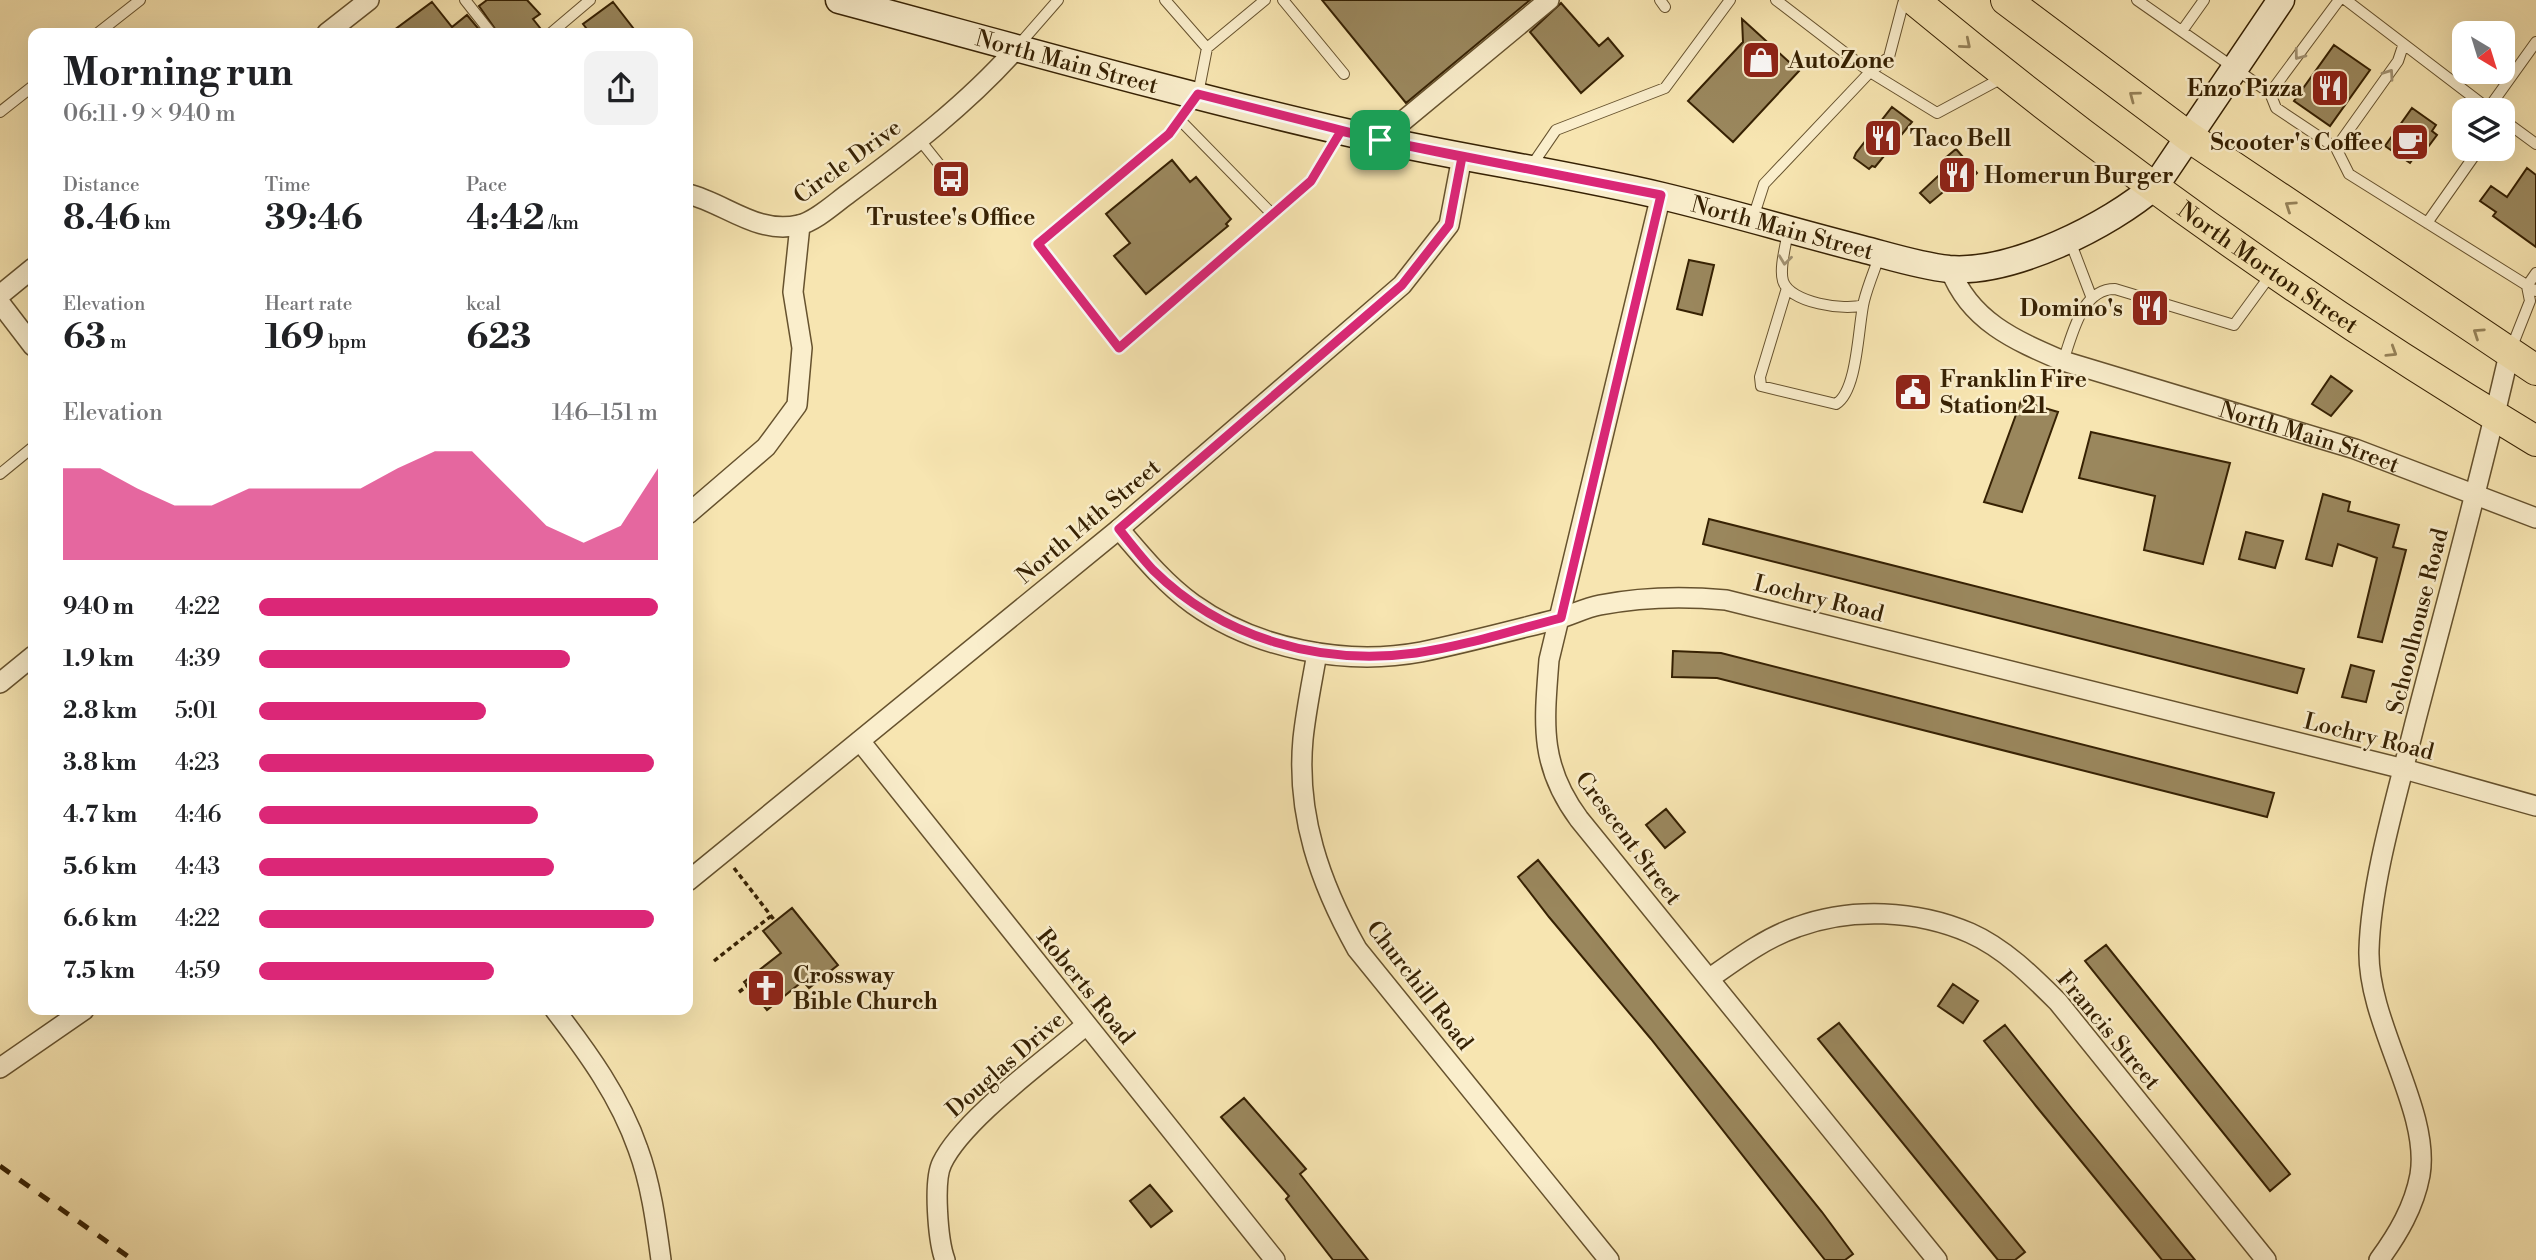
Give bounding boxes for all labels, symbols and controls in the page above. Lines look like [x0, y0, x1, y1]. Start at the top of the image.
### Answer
north arrow [2452, 21, 2515, 84]
map controls [2452, 21, 2515, 161]
street label: North Main Street [972, 25, 1161, 100]
one-way arrow [1959, 35, 1971, 48]
shop icon: AutoZone [1740, 39, 1782, 81]
place label: AutoZone [1787, 47, 1895, 75]
one-way arrow [2295, 47, 2307, 60]
text: Morning run [63, 50, 293, 97]
button: share [584, 51, 658, 125]
restaurant icon: Enzo Pizza [2309, 67, 2351, 109]
one-way arrow [2381, 69, 2393, 82]
place label: Enzo Pizza [2187, 75, 2304, 103]
one-way arrow [2130, 92, 2142, 105]
button: layers [2452, 98, 2515, 161]
text: 06:11 · 9 × 940 m [63, 100, 236, 128]
pin [1350, 110, 1410, 170]
street label: Circle Drive [788, 113, 907, 210]
restaurant icon: Taco Bell [1862, 117, 1904, 159]
icon: arrive [1361, 121, 1399, 159]
cafe icon: Scooter's Coffee [2389, 121, 2431, 163]
place label: Taco Bell [1910, 125, 2012, 153]
place label: Scooter's Coffee [2211, 129, 2383, 157]
restaurant icon: Homerun Burger [1936, 154, 1978, 196]
bus stop icon: Trustee's Office [930, 158, 972, 200]
place label: Homerun Burger [1984, 162, 2174, 190]
text: Distance [63, 173, 140, 197]
text: Time [265, 173, 310, 197]
text: Pace [466, 173, 507, 197]
street label: North Main Street [1688, 191, 1876, 266]
street label: North Morton Street [2172, 196, 2363, 340]
text: 8.46 [63, 197, 140, 240]
text: 39:46 [265, 197, 363, 240]
text: 4:42 [466, 197, 545, 240]
one-way arrow [2285, 202, 2298, 214]
place label: Trustee's Office [867, 204, 1035, 232]
text: km [140, 211, 171, 235]
text: /km [545, 211, 579, 235]
one-way arrow [1777, 254, 1792, 266]
restaurant icon: Domino's [2129, 287, 2171, 329]
text: Elevation [63, 292, 145, 316]
text: Heart rate [265, 292, 352, 316]
text: kcal [466, 292, 501, 316]
place label: Domino's [2020, 295, 2123, 323]
text: 63 [63, 316, 106, 359]
text: 169 [265, 316, 324, 359]
text: 623 [466, 316, 531, 359]
one-way arrow [2473, 329, 2486, 342]
text: m [106, 330, 127, 354]
text: bpm [324, 330, 367, 354]
one-way arrow [2384, 343, 2397, 356]
place label: Franklin Fire Station 21 [1940, 366, 2087, 420]
public building icon: Franklin Fire Station 21 [1892, 371, 1934, 413]
street label: North Main Street [2215, 396, 2403, 480]
text: Elevation [63, 399, 163, 427]
text: 146–151 m [552, 399, 658, 427]
street label: North 14th Street [1011, 453, 1166, 590]
street label: Schoolhouse Road [2381, 525, 2455, 717]
street label: Lochry Road [1751, 569, 1887, 629]
text: 940 m [63, 593, 134, 621]
text: 4:22 [175, 593, 220, 621]
text: 1.9 km [63, 645, 134, 673]
text: 4:39 [175, 645, 221, 673]
text: 2.8 km [63, 697, 137, 725]
text: 5:01 [175, 697, 217, 725]
street label: Lochry Road [2301, 707, 2437, 767]
text: 3.8 km [63, 749, 137, 777]
text: 4:23 [175, 749, 220, 777]
street label: Crescent Street [1569, 766, 1687, 911]
text: 4.7 km [63, 801, 137, 829]
text: 4:46 [175, 801, 222, 829]
text: 5.6 km [63, 853, 137, 881]
text: 4:43 [175, 853, 220, 881]
text: 6.6 km [63, 905, 137, 933]
text: 4:22 [175, 905, 220, 933]
street label: Churchill Road [1360, 915, 1478, 1056]
street label: Roberts Road [1030, 923, 1140, 1050]
text: 7.5 km [63, 957, 135, 985]
text: 4:59 [175, 957, 221, 985]
place label: Crossway Bible Church [793, 962, 938, 1016]
street label: Francis Street [2050, 966, 2166, 1096]
church icon: Crossway Bible Church [745, 967, 787, 1009]
street label: Douglas Drive [941, 1006, 1071, 1124]

